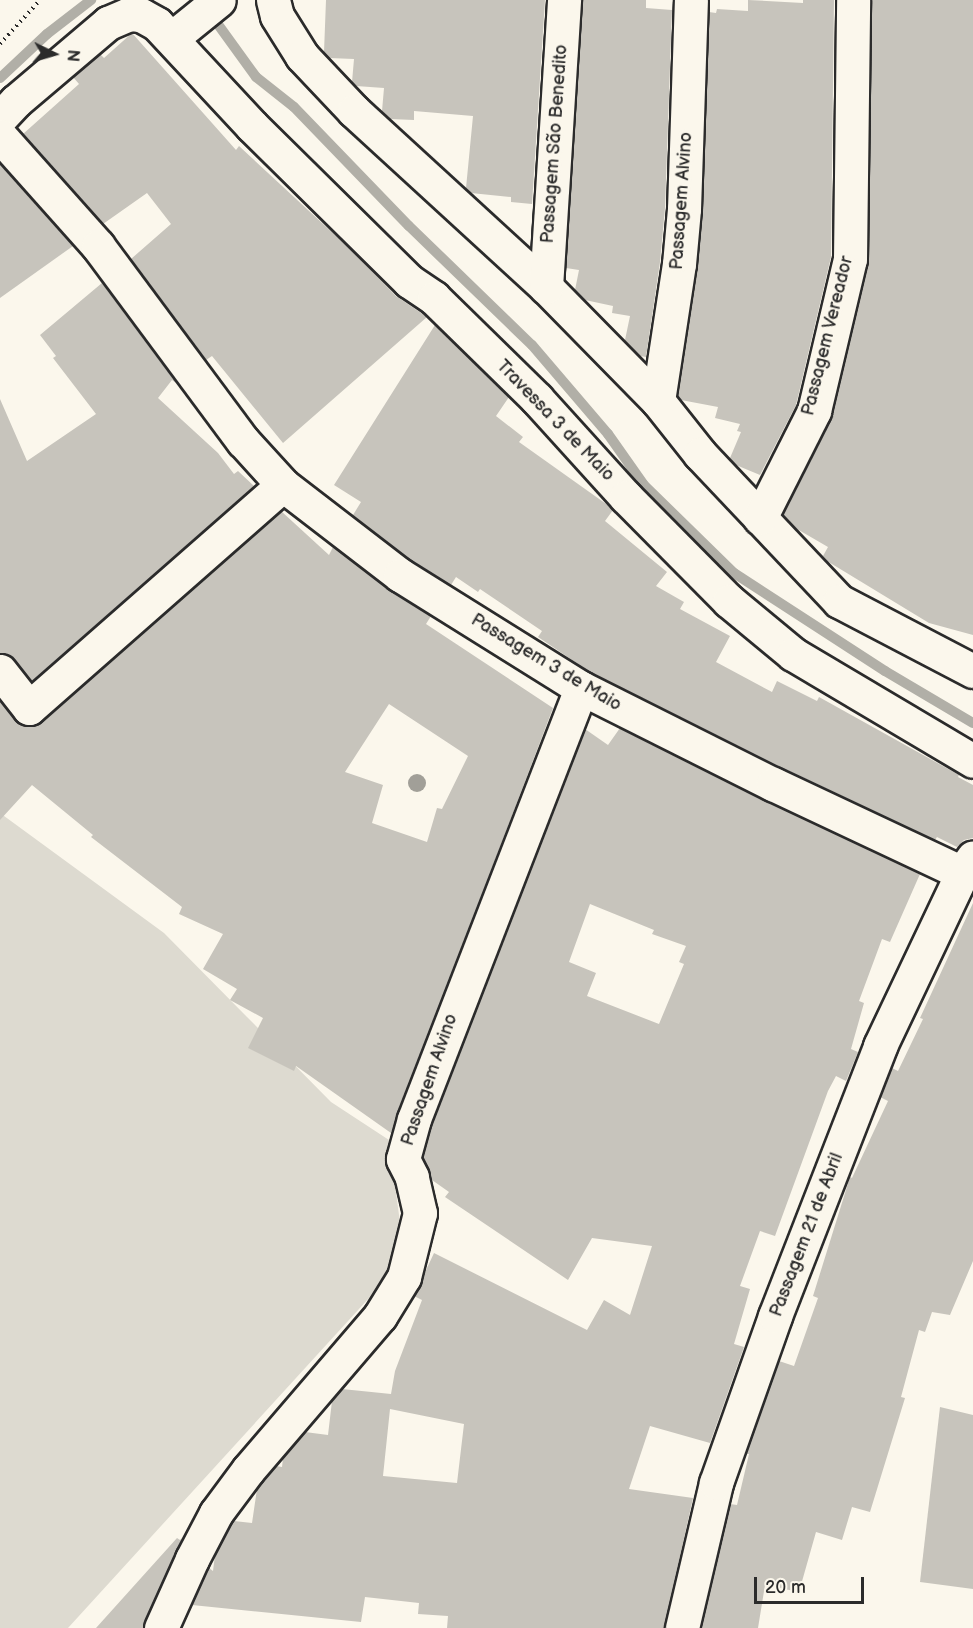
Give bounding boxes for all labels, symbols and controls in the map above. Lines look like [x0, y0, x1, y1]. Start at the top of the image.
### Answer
north arrow [24, 24, 84, 84]
street label: Passagem São Benedito [537, 44, 573, 244]
text: N [62, 49, 82, 62]
street label: Passagem Alvino [666, 131, 698, 271]
street label: Passagem Vereador [798, 254, 858, 418]
street label: Travessa 3 de Maio [492, 356, 618, 486]
street label: Passagem 3 de Maio [467, 610, 625, 716]
street label: Passagem Alvino [397, 1011, 463, 1149]
street label: Passagem 21 de Abril [766, 1150, 848, 1320]
scale bar [757, 1565, 866, 1603]
text: 20 m [765, 1577, 806, 1598]

